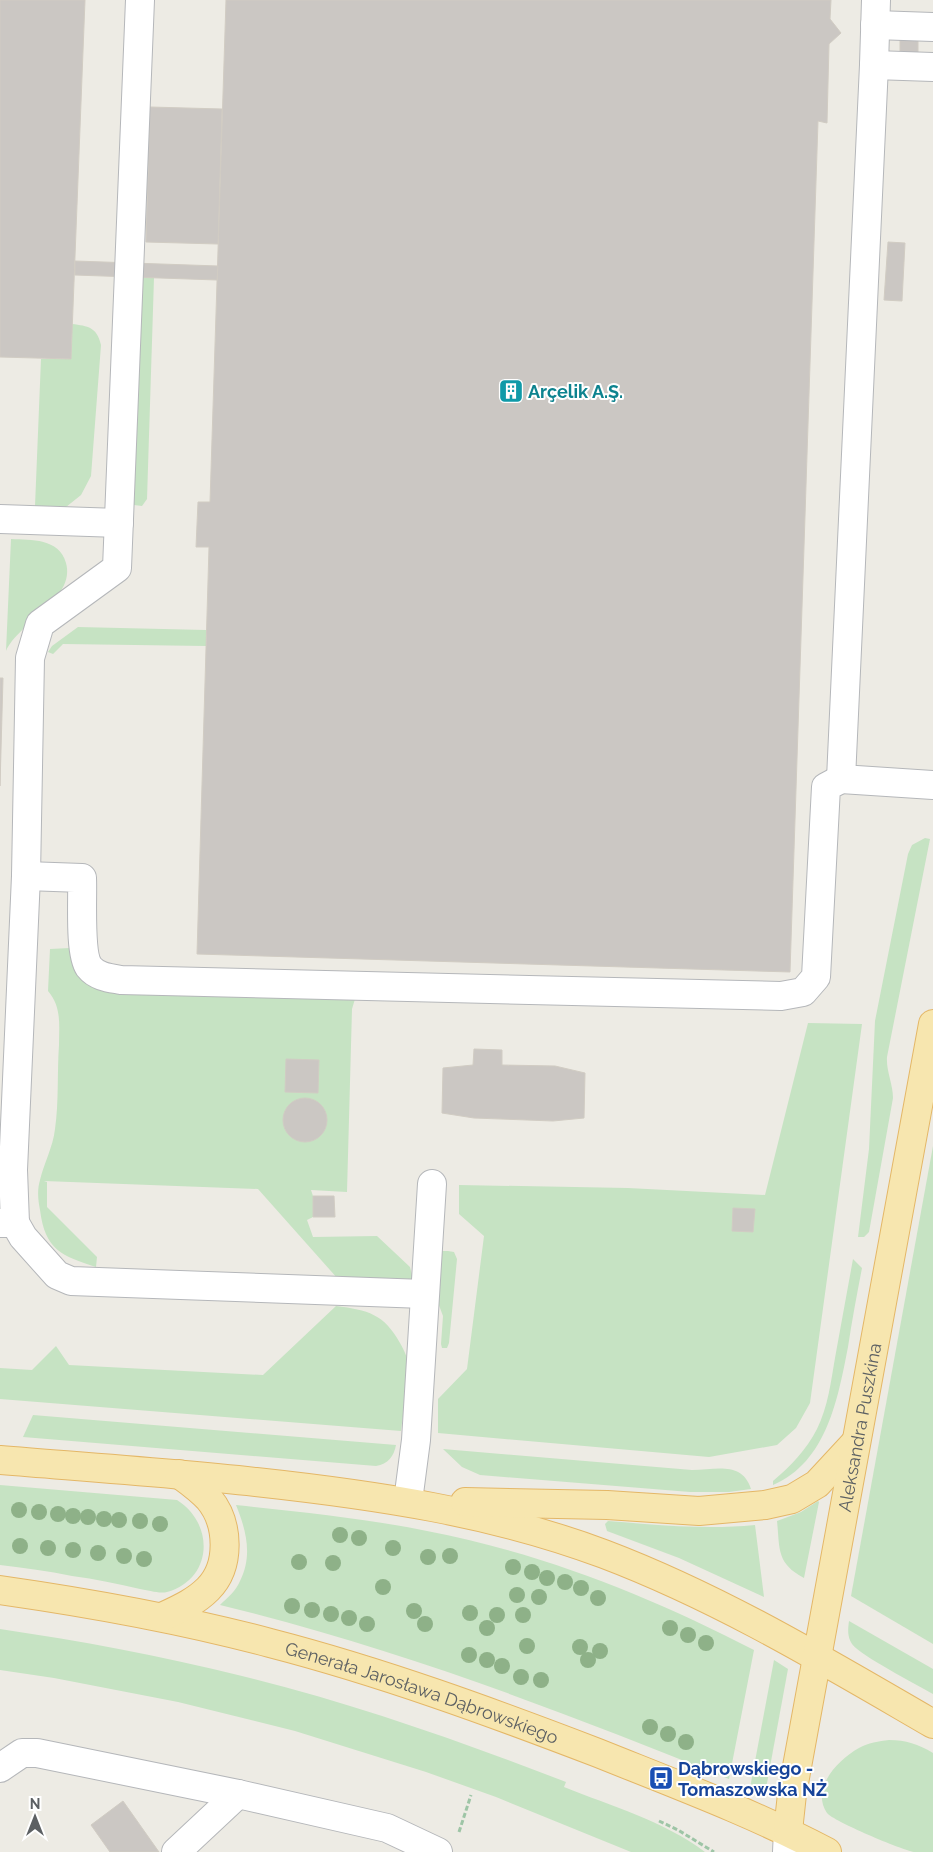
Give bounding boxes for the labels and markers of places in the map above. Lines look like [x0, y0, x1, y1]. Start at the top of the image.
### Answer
building icon: Arçelik A.Ş. [498, 378, 524, 404]
place label: Arçelik A.Ş. [528, 381, 623, 402]
place label: Dąbrowskiego - Tomaszowska NŻ [678, 1758, 827, 1800]
bus stop icon: Dąbrowskiego - Tomaszowska NŻ [648, 1765, 674, 1791]

